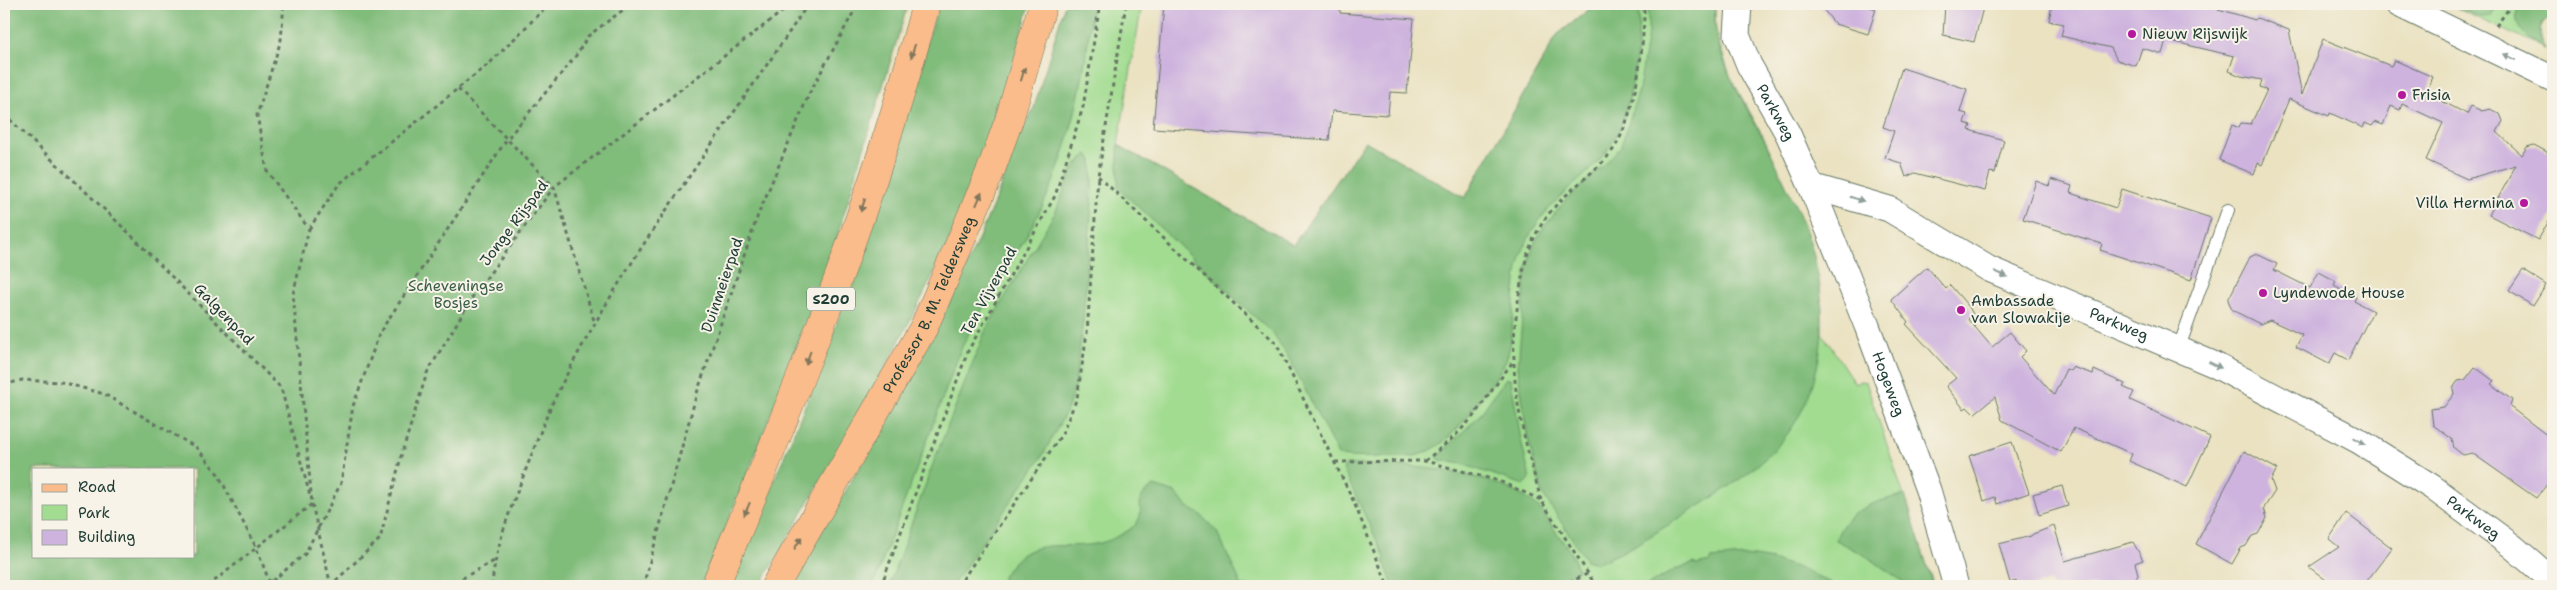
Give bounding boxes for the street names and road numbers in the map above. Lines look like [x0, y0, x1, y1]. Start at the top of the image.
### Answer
street label: Parkweg [1752, 80, 1800, 144]
street label: Jonge Rijspad [475, 176, 553, 270]
street label: Professor B. M. Teldersweg [878, 213, 980, 397]
street label: Duinmeierpad [696, 235, 748, 335]
street label: Ten Vijverpad [956, 243, 1022, 339]
street label: Galgenpad [189, 279, 259, 350]
road number: S200 [807, 288, 855, 310]
street label: Parkweg [2086, 303, 2152, 345]
street label: Hogeweg [1867, 349, 1910, 419]
street label: Parkweg [2442, 491, 2504, 544]

